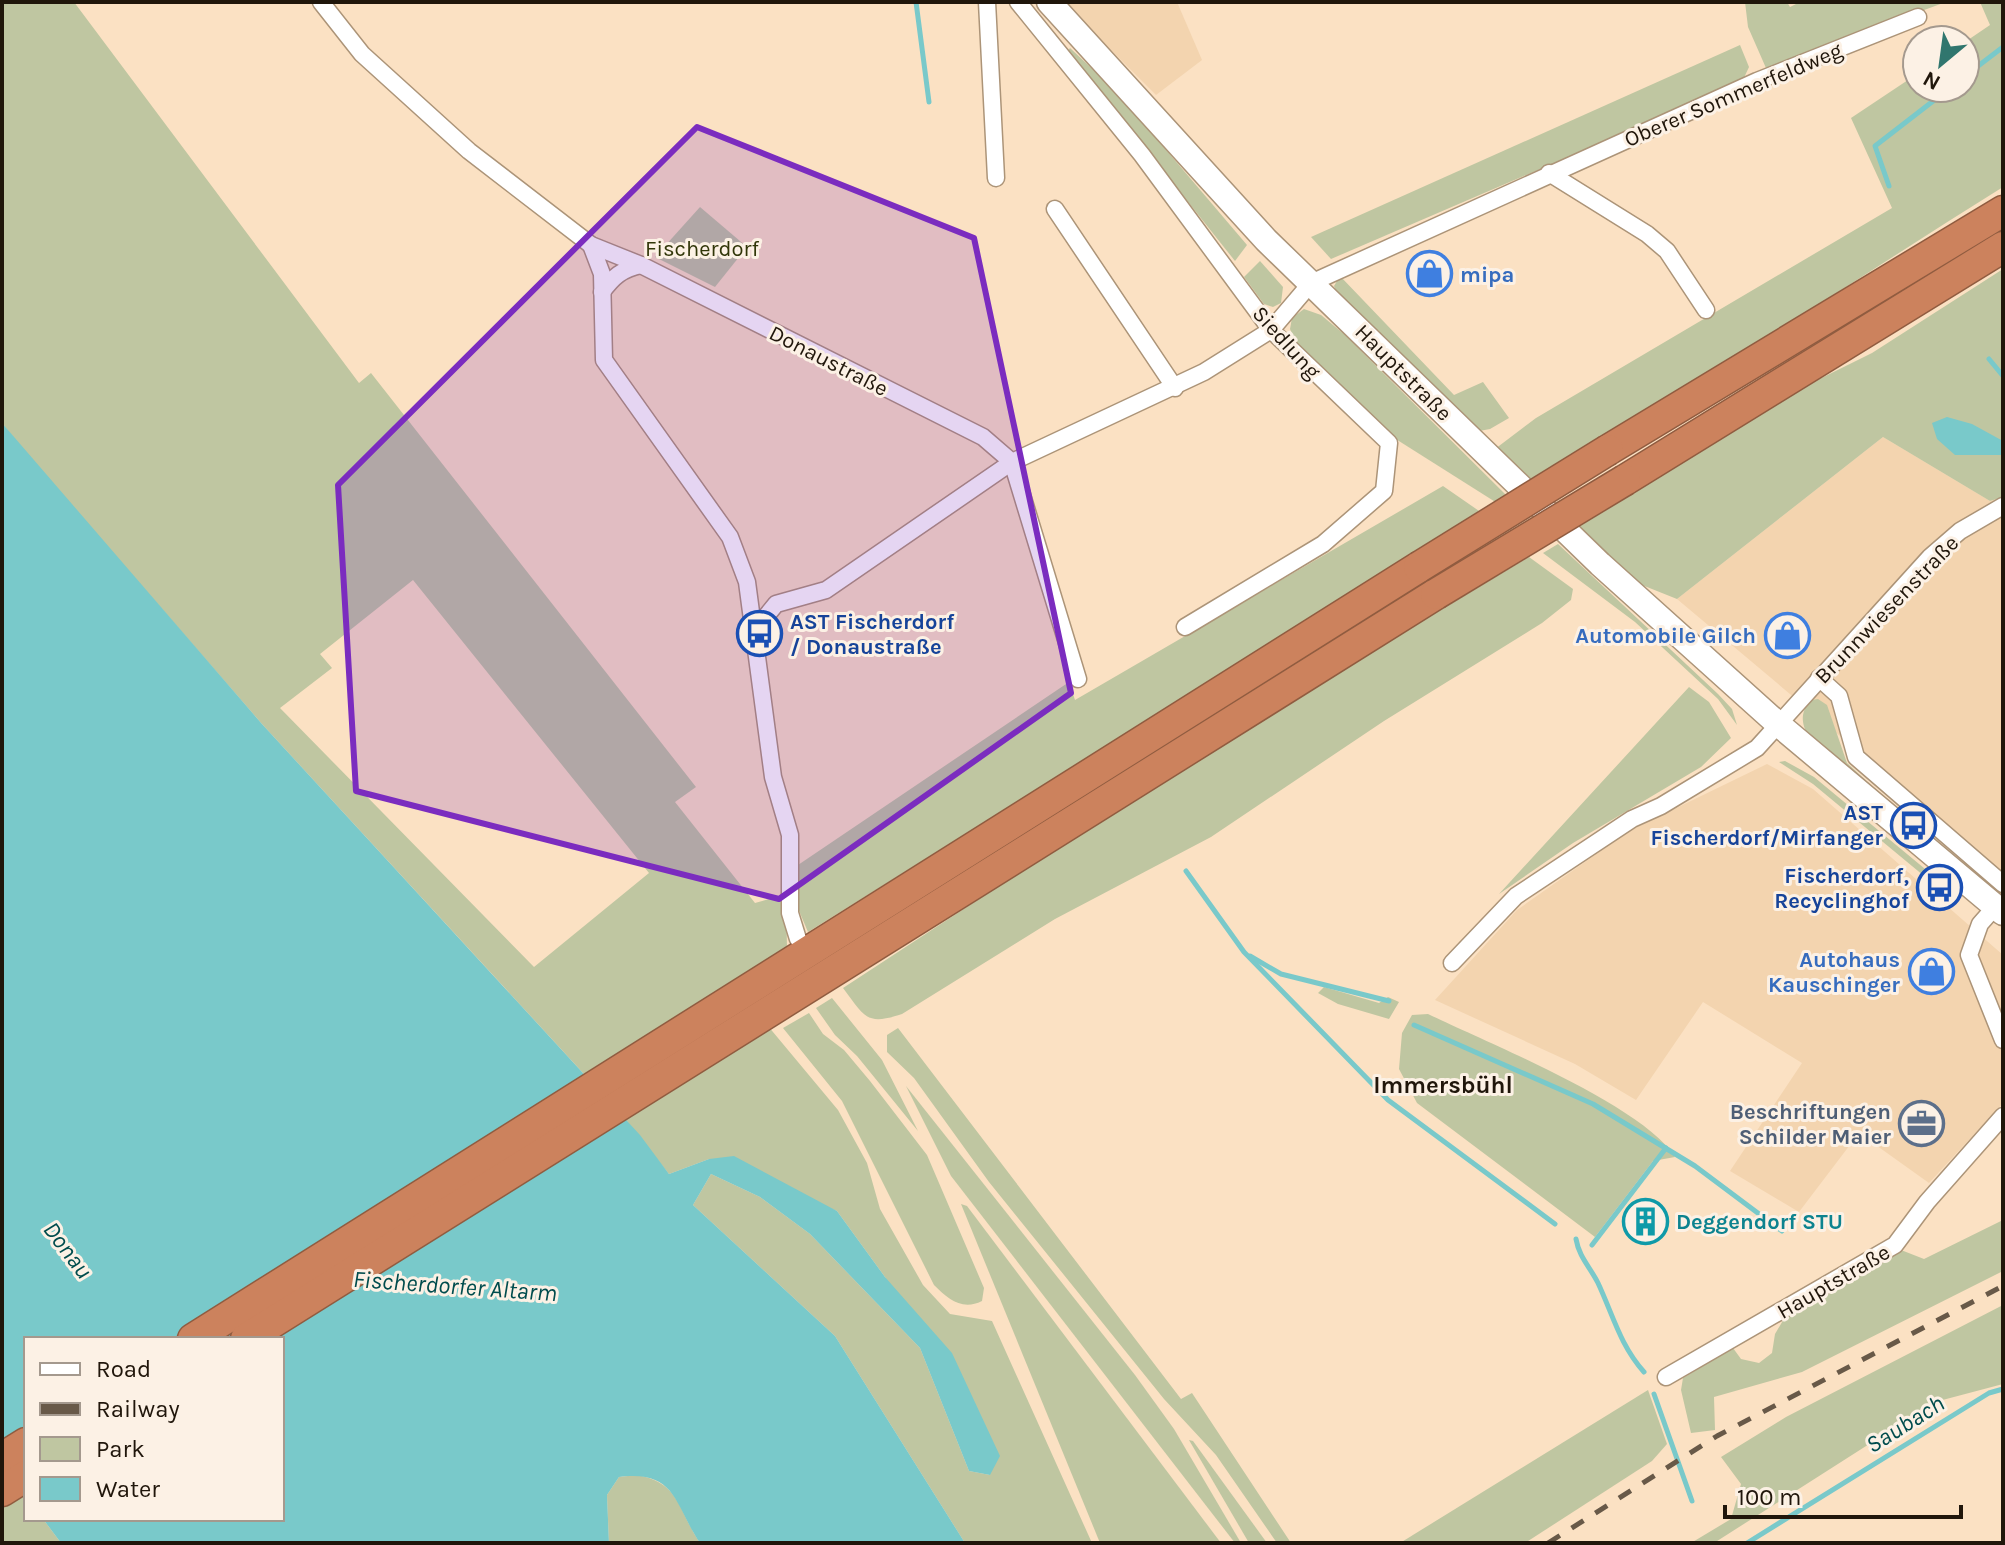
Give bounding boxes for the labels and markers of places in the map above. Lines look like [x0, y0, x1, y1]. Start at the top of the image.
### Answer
shop icon: mipa [1405, 250, 1453, 298]
place label: mipa [1460, 262, 1514, 288]
place label: AST Fischerdorf / Donaustraße [790, 609, 955, 660]
bus stop icon: AST Fischerdorf / Donaustraße [735, 610, 783, 658]
shop icon: Automobile Gilch [1763, 611, 1811, 659]
place label: Automobile Gilch [1575, 623, 1756, 649]
place label: AST Fischerdorf/Mirfanger [1651, 800, 1883, 851]
bus stop icon: AST Fischerdorf/Mirfanger [1890, 801, 1938, 849]
place label: Fischerdorf, Recyclinghof [1774, 863, 1910, 914]
bus stop icon: Fischerdorf, Recyclinghof [1916, 864, 1964, 912]
place label: Autohaus Kauschinger [1768, 947, 1900, 998]
shop icon: Autohaus Kauschinger [1907, 948, 1955, 996]
place label: Beschriftungen Schilder Maier [1730, 1099, 1891, 1150]
office icon: Beschriftungen Schilder Maier [1898, 1100, 1946, 1148]
building icon: Deggendorf STU [1621, 1197, 1669, 1245]
place label: Deggendorf STU [1676, 1209, 1843, 1235]

